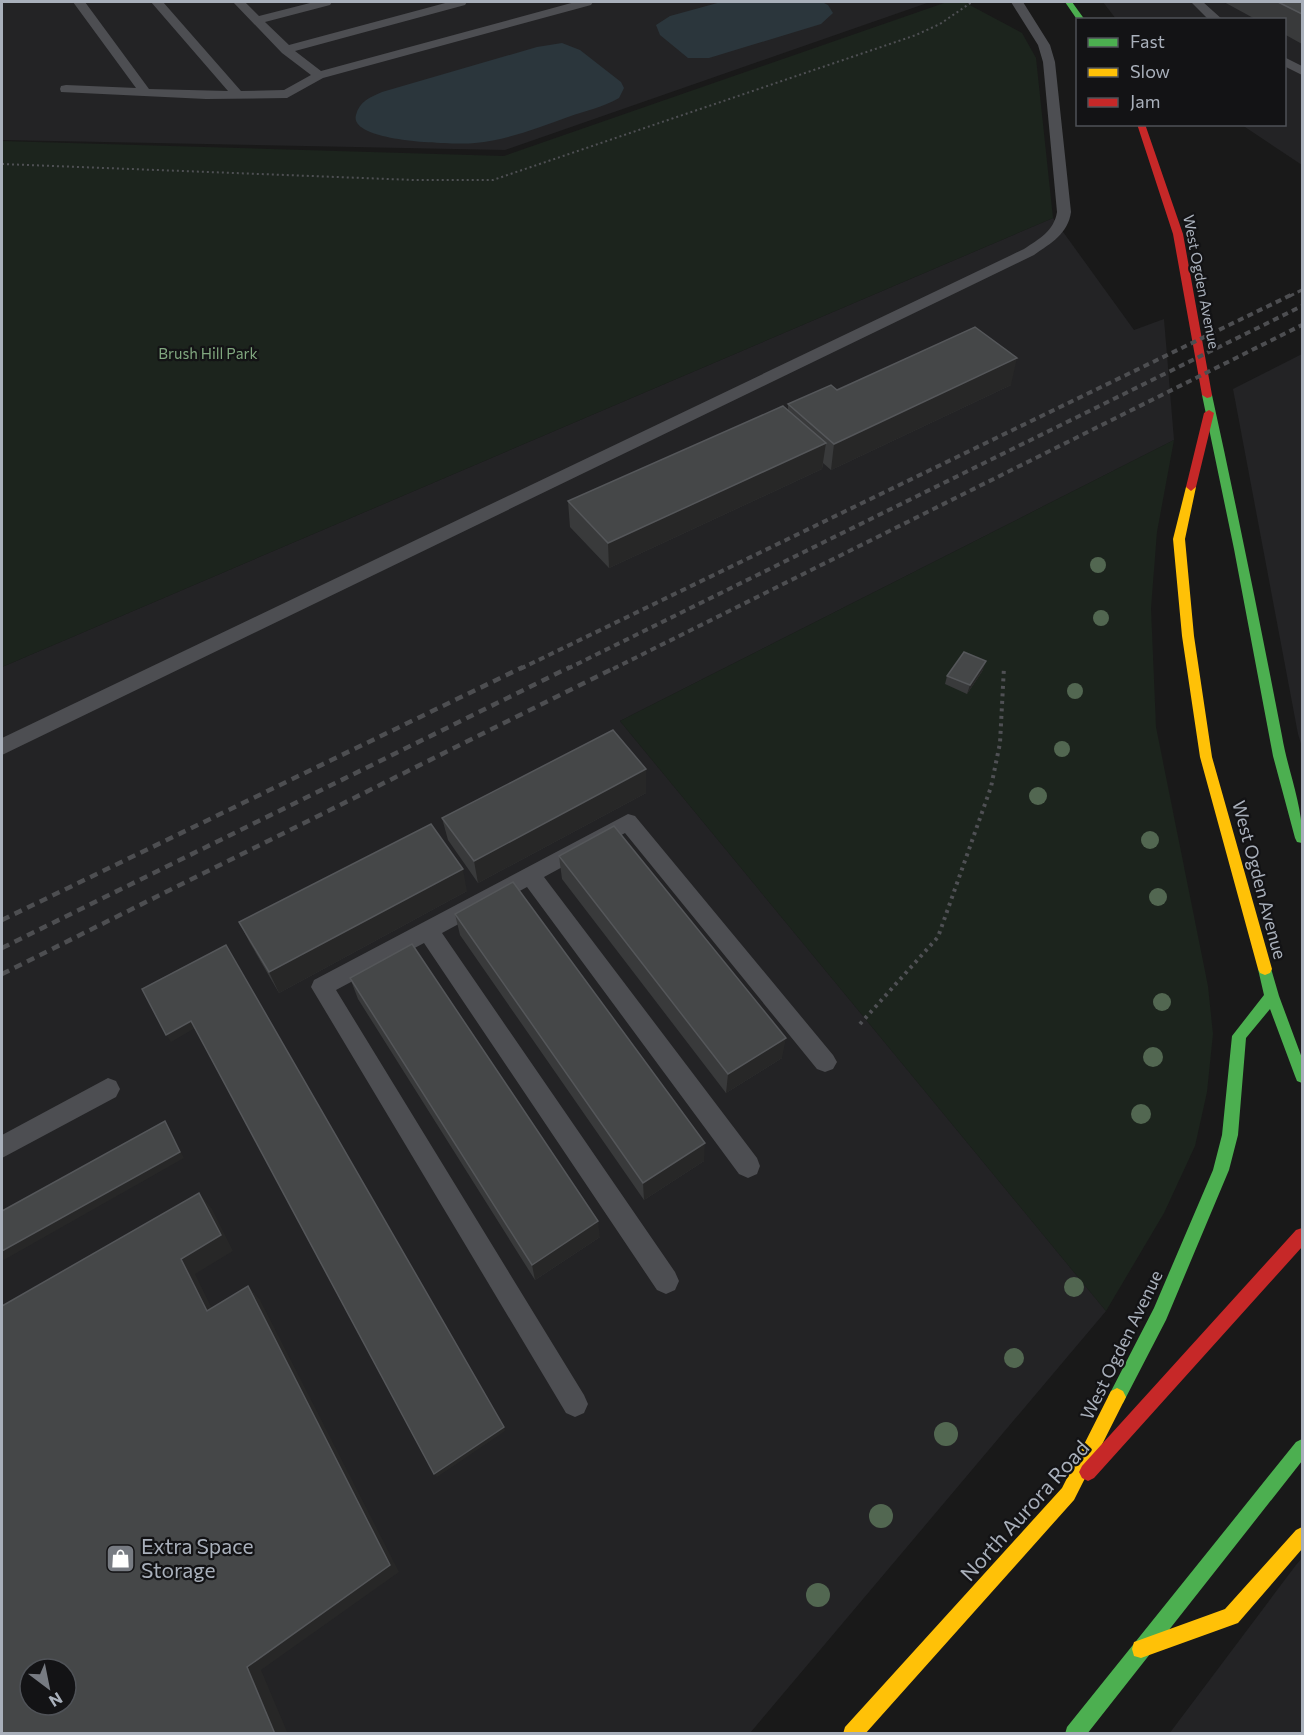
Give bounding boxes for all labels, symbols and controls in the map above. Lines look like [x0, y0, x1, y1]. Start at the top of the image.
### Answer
legend [1076, 18, 1286, 126]
text: Fast [1130, 30, 1165, 52]
text: Slow [1130, 60, 1170, 82]
text: Jam [1130, 90, 1160, 112]
street label: West Ogden Avenue [1180, 213, 1224, 351]
park label: Brush Hill Park [158, 344, 258, 362]
street label: West Ogden Avenue [1228, 798, 1292, 962]
street label: West Ogden Avenue [1075, 1266, 1167, 1423]
street label: North Aurora Road [954, 1435, 1093, 1585]
place label: Extra Space Storage [141, 1533, 254, 1582]
shop icon: Extra Space Storage [104, 1543, 136, 1575]
north arrow [18, 1657, 78, 1717]
text: N [46, 1689, 66, 1711]

